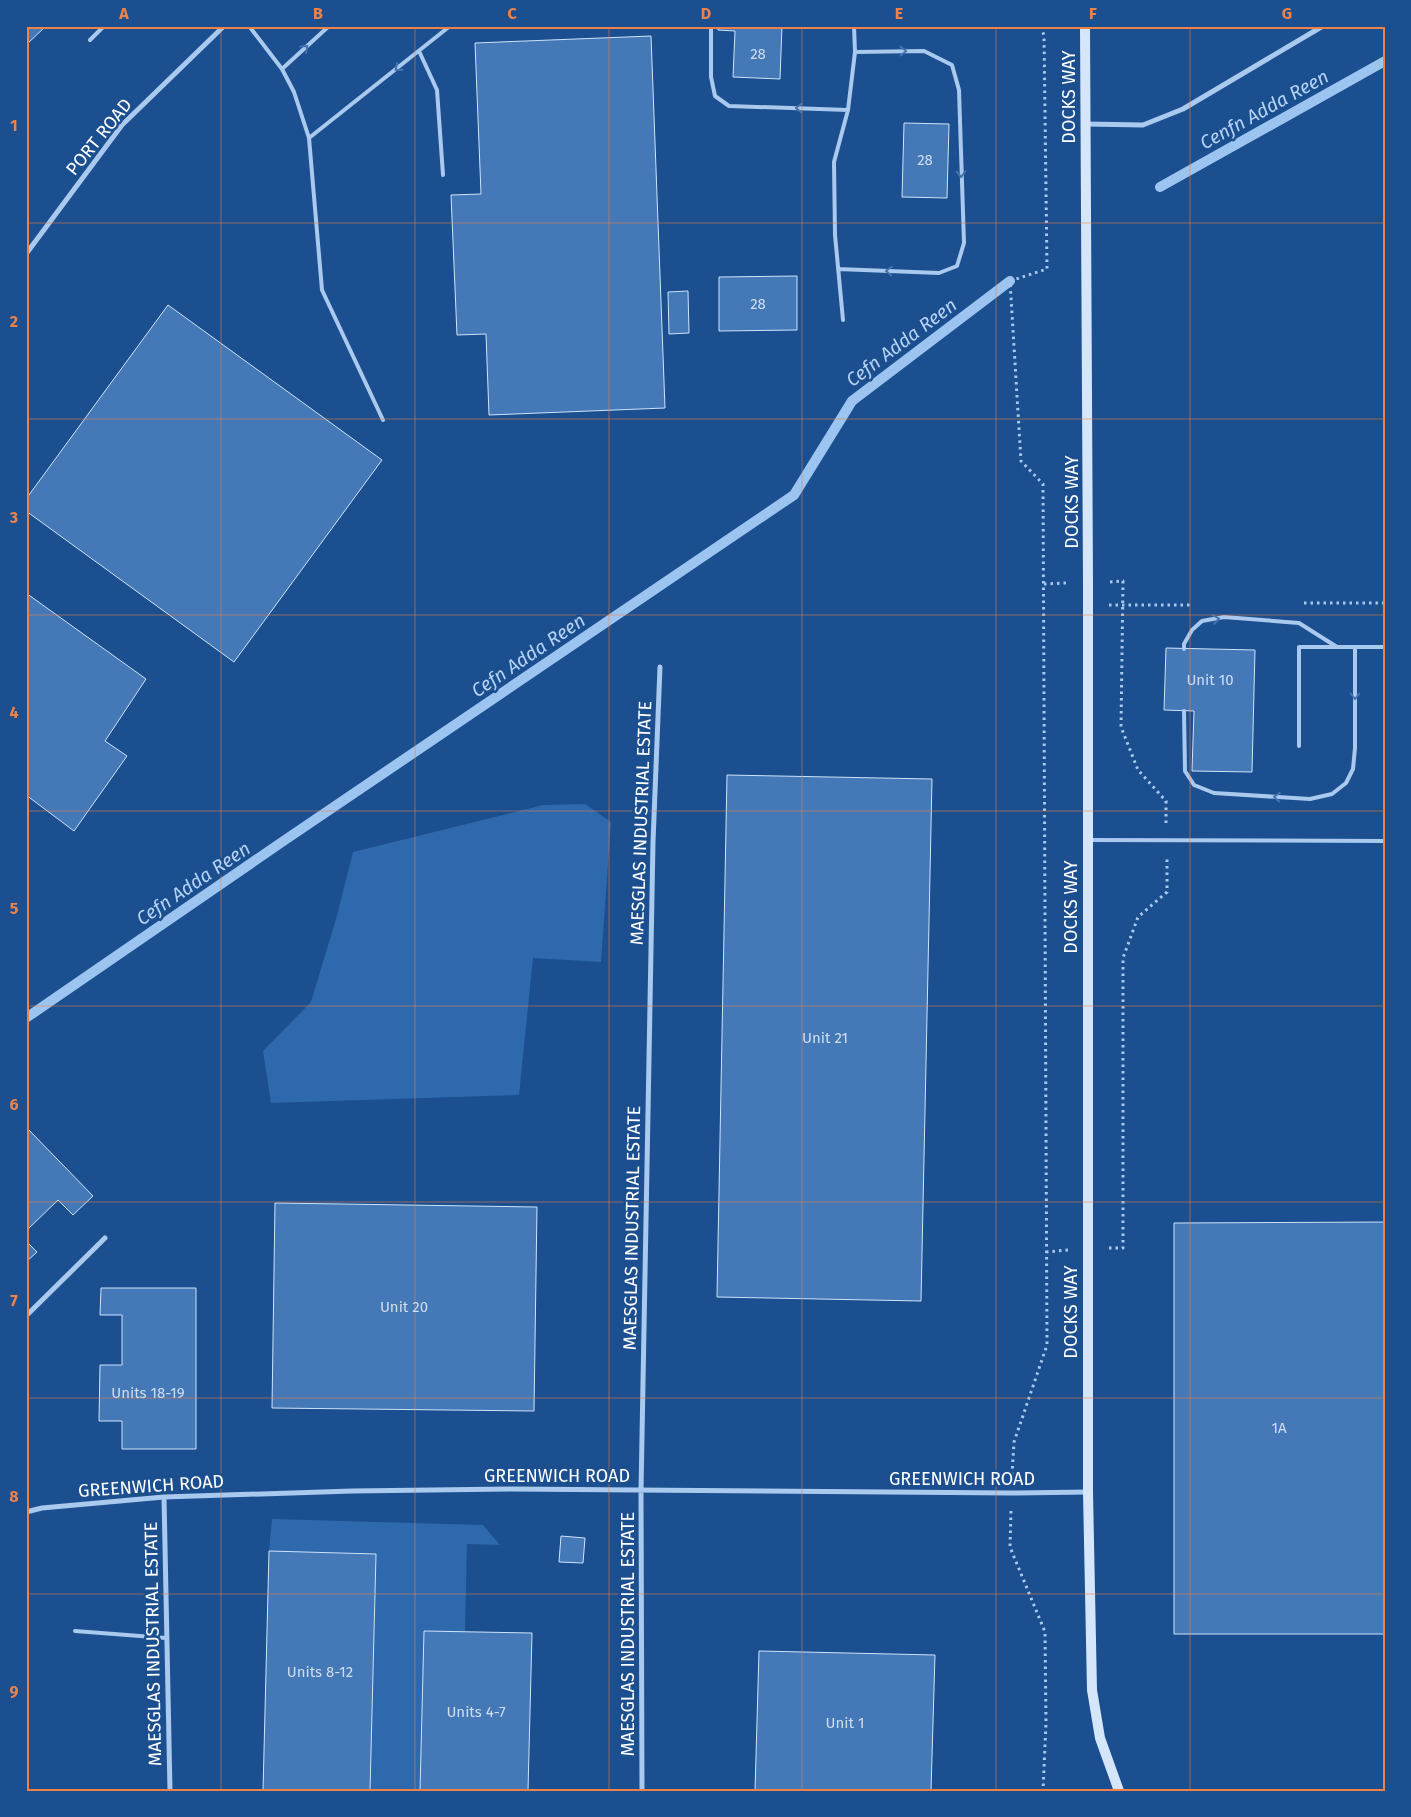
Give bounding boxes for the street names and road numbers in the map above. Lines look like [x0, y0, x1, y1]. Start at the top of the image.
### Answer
street label: DOCKS WAY [1058, 50, 1080, 144]
street label: PORT ROAD [61, 94, 137, 180]
street label: DOCKS WAY [1061, 455, 1083, 549]
street label: MAESGLAS INDUSTRIAL ESTATE [626, 701, 656, 945]
street label: DOCKS WAY [1060, 860, 1082, 954]
street label: MAESGLAS INDUSTRIAL ESTATE [619, 1106, 645, 1350]
street label: DOCKS WAY [1060, 1265, 1082, 1359]
street label: GREENWICH ROAD [484, 1465, 630, 1487]
street label: GREENWICH ROAD [889, 1468, 1035, 1490]
street label: GREENWICH ROAD [77, 1470, 225, 1502]
street label: MAESGLAS INDUSTRIAL ESTATE [617, 1512, 639, 1756]
street label: MAESGLAS INDUSTRIAL ESTATE [140, 1522, 166, 1766]

